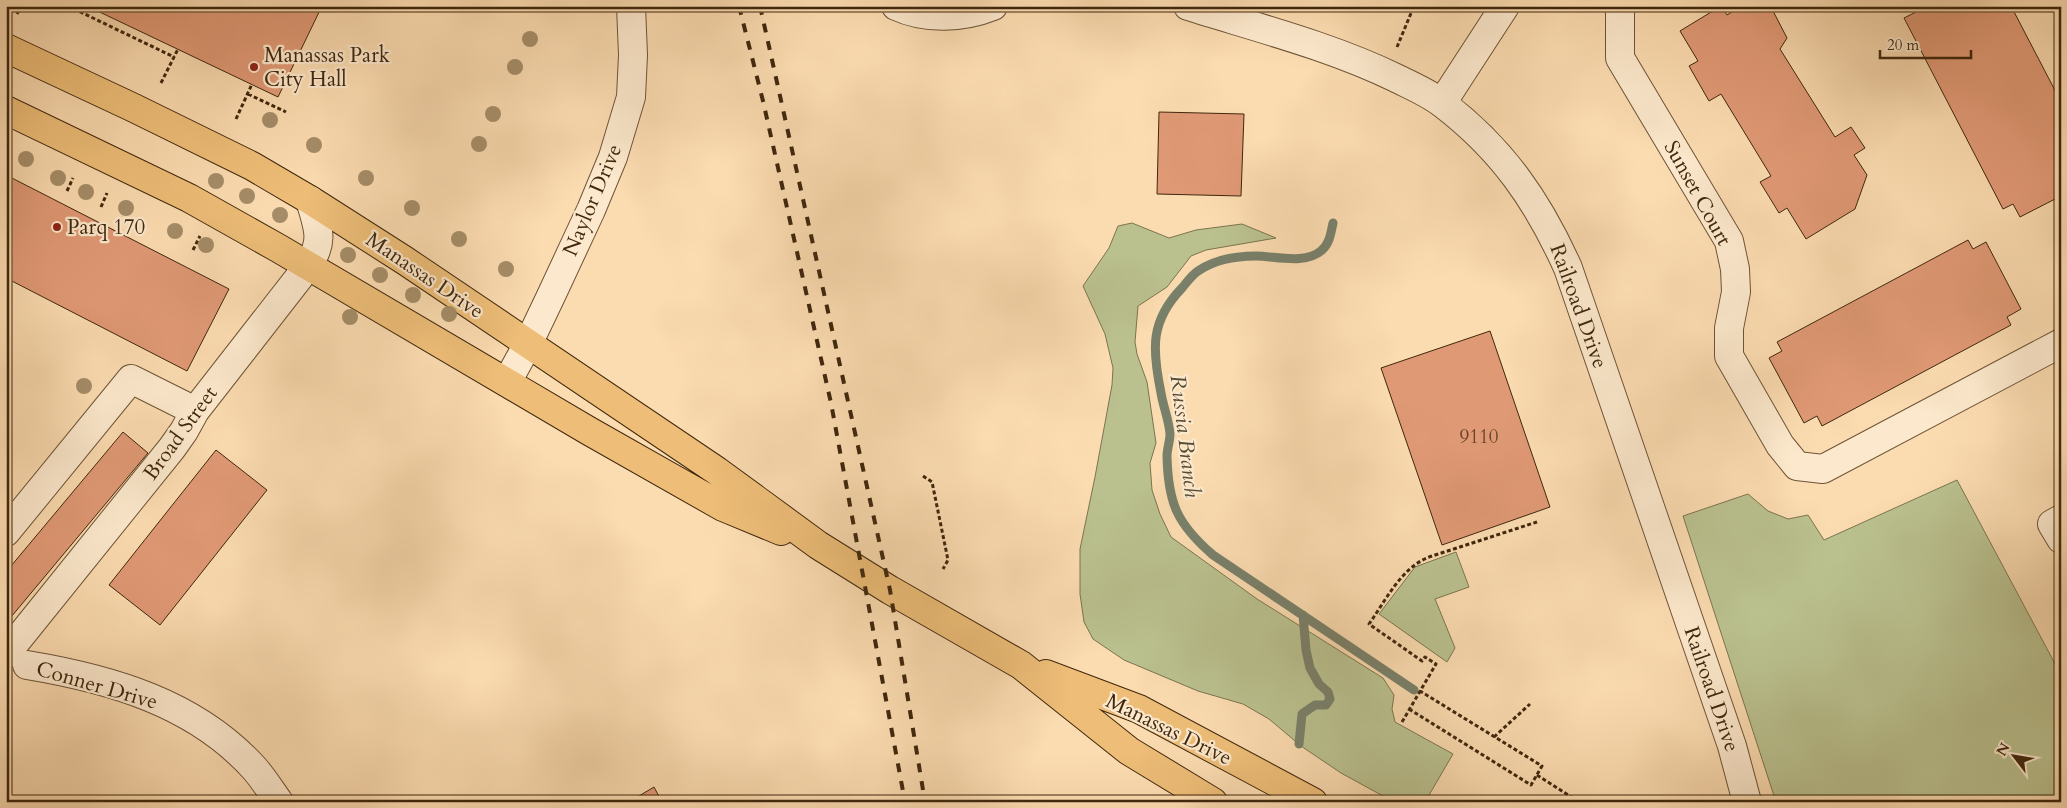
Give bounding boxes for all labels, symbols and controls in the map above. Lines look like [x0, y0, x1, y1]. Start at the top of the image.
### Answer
scale bar [1880, 28, 1971, 60]
text: 20 m [1887, 35, 1919, 55]
place label: Manassas Park City Hall [264, 41, 391, 94]
marker: Manassas Park City Hall [248, 61, 260, 73]
street label: Sunset Court [1657, 135, 1739, 251]
street label: Naylor Drive [556, 140, 629, 261]
place label: Parq 170 [67, 213, 145, 242]
marker: Parq 170 [51, 221, 63, 233]
street label: Manassas Drive [360, 225, 489, 326]
street label: Railroad Drive [1543, 240, 1614, 372]
water label: Russia Branch [1163, 373, 1207, 500]
street label: Broad Street [136, 380, 225, 486]
house number: 9110 [1460, 424, 1499, 450]
street label: Railroad Drive [1677, 623, 1746, 756]
street label: Conner Drive [33, 654, 161, 717]
street label: Manassas Drive [1101, 687, 1236, 772]
north arrow [1990, 730, 2040, 780]
text: N [1992, 739, 2015, 760]

